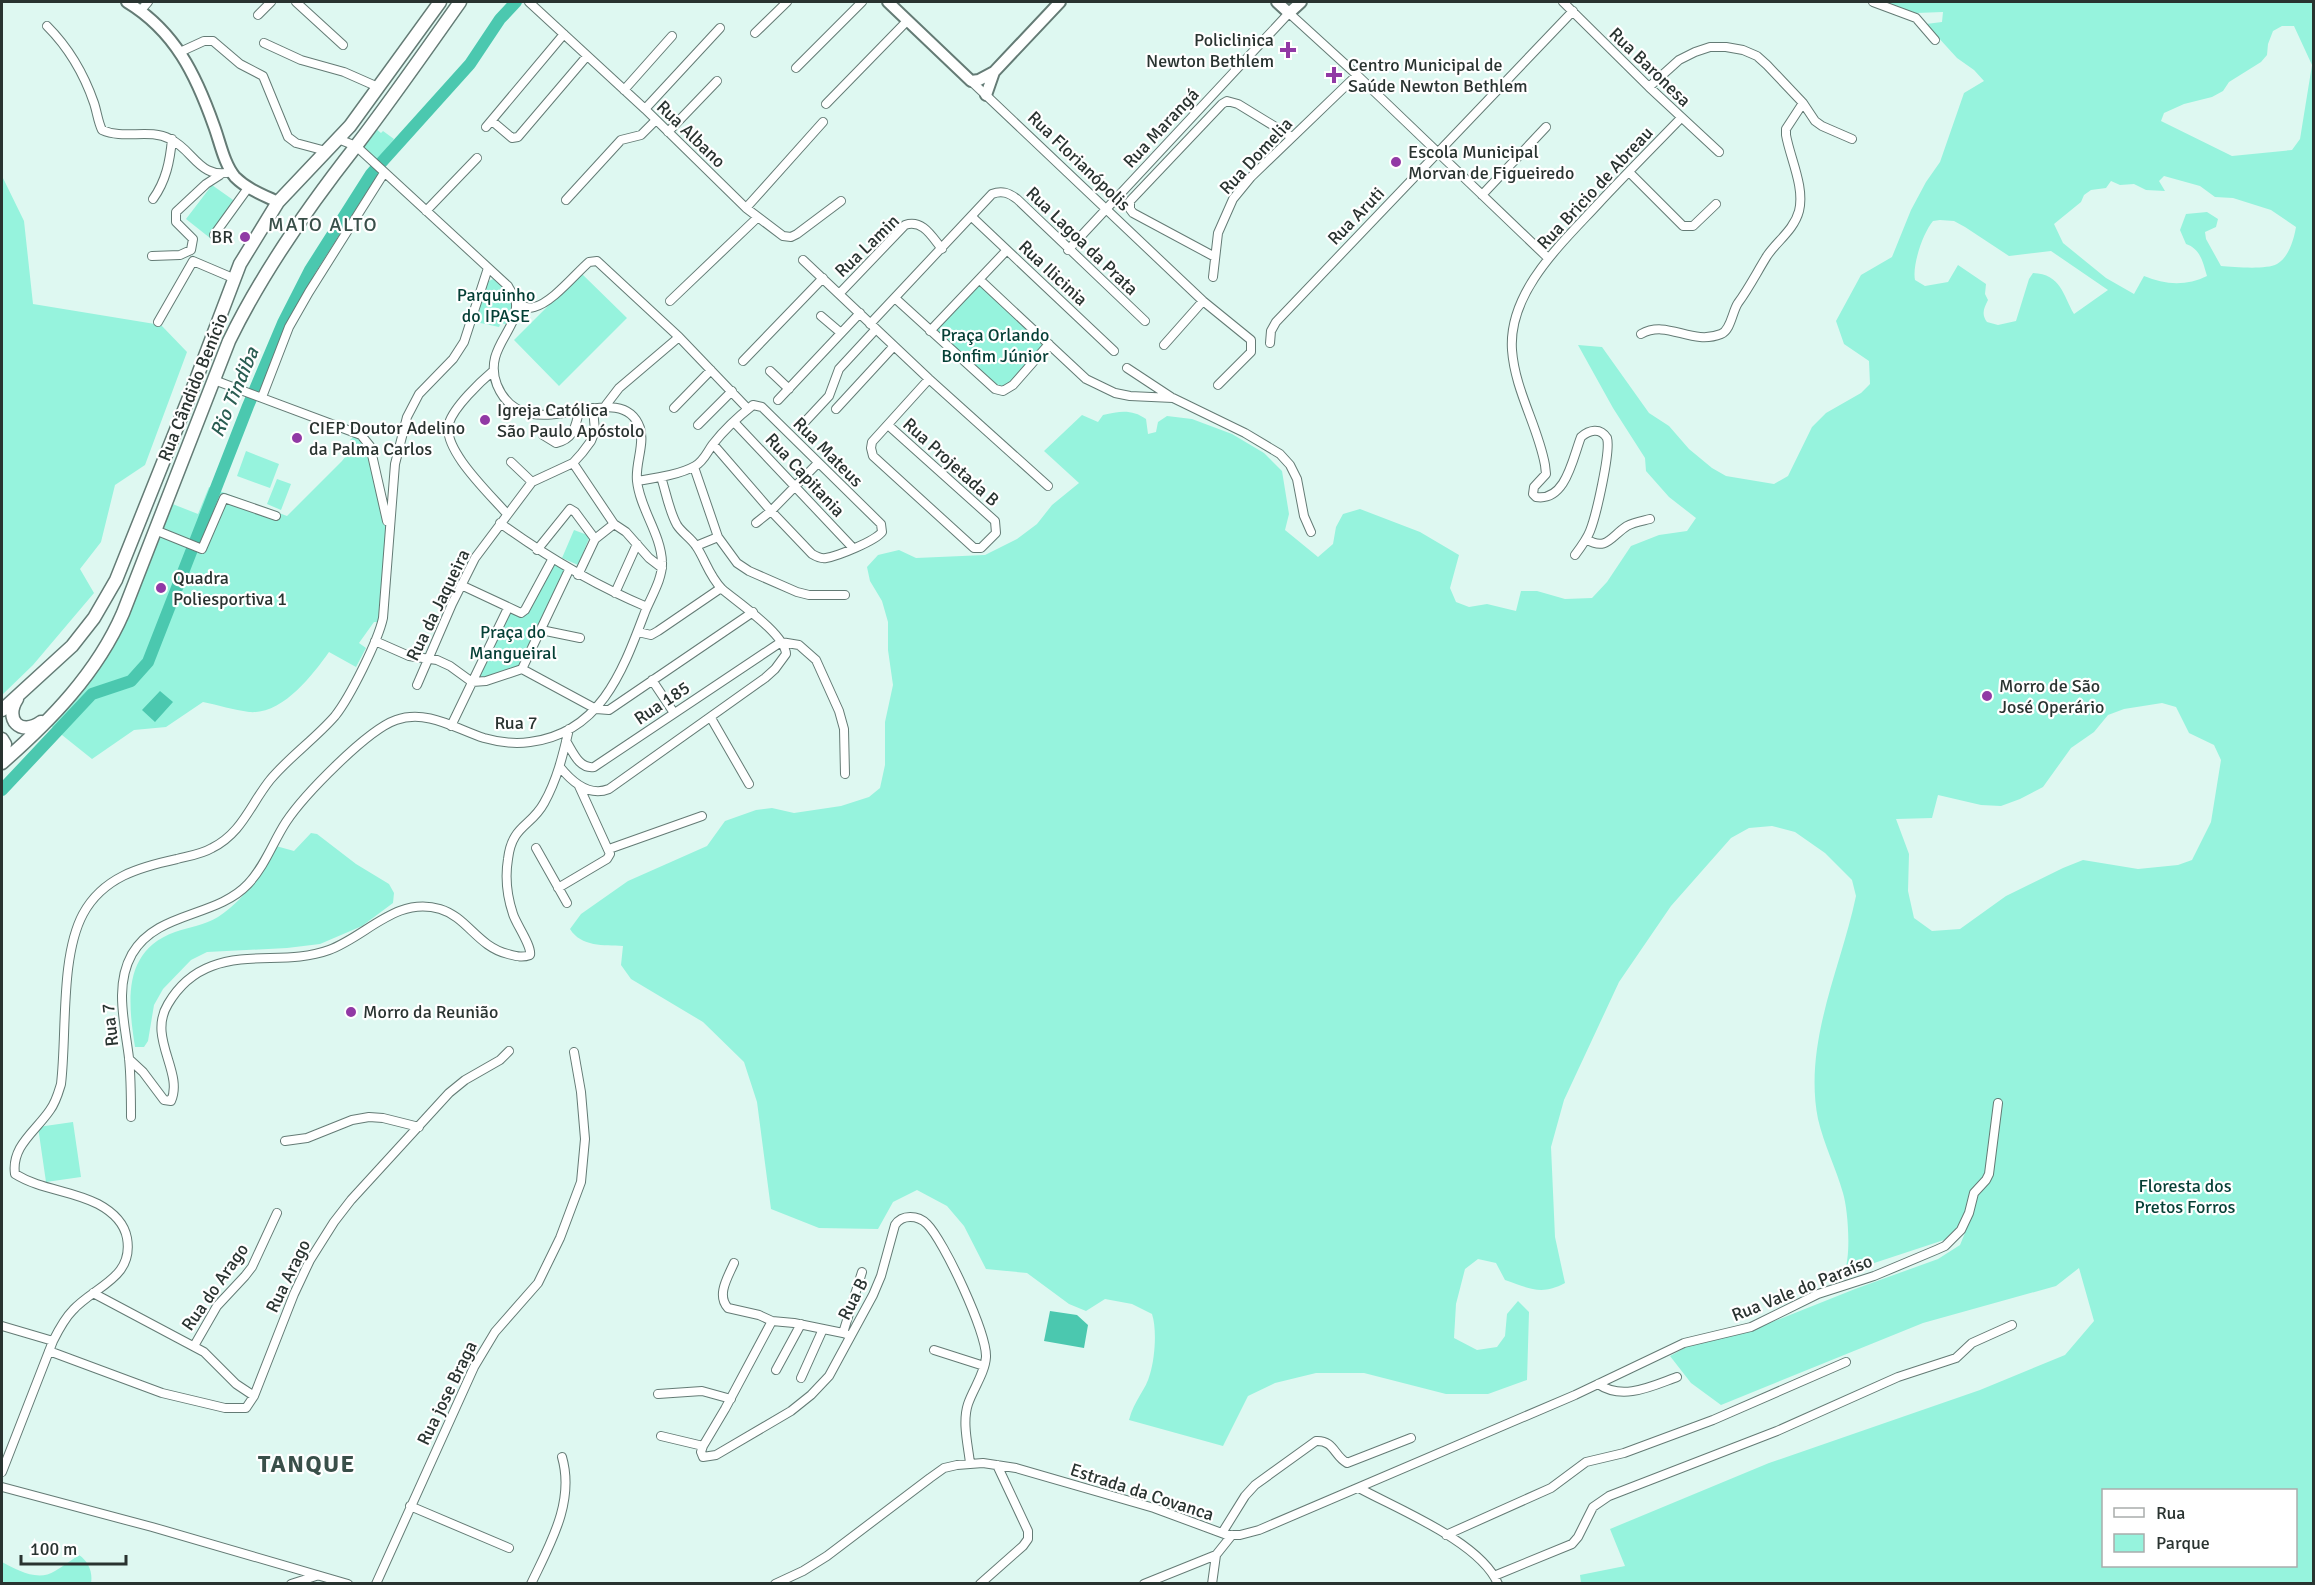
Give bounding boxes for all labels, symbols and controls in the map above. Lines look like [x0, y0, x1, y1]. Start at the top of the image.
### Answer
street label: Rua Baronesa [1605, 23, 1695, 111]
place label: Policlinica Newton Bethlem [1146, 29, 1274, 72]
marker: Policlinica Newton Bethlem [1279, 41, 1297, 59]
place label: Centro Municipal de Saúde Newton Bethlem [1348, 54, 1528, 97]
marker: Centro Municipal de Saúde Newton Bethlem [1325, 66, 1343, 84]
street label: Rua Marangá [1118, 84, 1204, 172]
street label: Rua Albano [652, 96, 730, 172]
street label: Rua Florianópolis [1023, 106, 1135, 216]
street label: Rua Domelia [1215, 113, 1297, 199]
street label: Rua Bricio de Abreau [1532, 122, 1658, 254]
place label: Escola Municipal Morvan de Figueiredo [1408, 141, 1574, 184]
marker: Escola Municipal Morvan de Figueiredo [1389, 155, 1403, 169]
street label: Rua Lagoa da Prata [1021, 182, 1143, 300]
street label: Rua Aruti [1323, 182, 1389, 250]
street label: Rua Lamin [830, 210, 904, 282]
district label: MATO ALTO [268, 212, 378, 237]
place label: BR [211, 226, 233, 248]
marker: BR [238, 230, 252, 244]
street label: Rua Ilicinia [1014, 236, 1092, 310]
park label: Parquinho do IPASE [457, 284, 535, 327]
street label: Rua Cândido Benício [153, 310, 233, 464]
park label: Praça Orlando Bonfim Júnior [941, 324, 1049, 367]
water label: Rio Tindiba [204, 343, 265, 441]
place label: Igreja Católica São Paulo Apóstolo [497, 399, 644, 442]
marker: Igreja Católica São Paulo Apóstolo [478, 413, 492, 427]
street label: Rua Mateus [789, 413, 868, 492]
street label: Rua Projetada B [898, 413, 1004, 511]
place label: CIEP Doutor Adelino da Palma Carlos [309, 417, 465, 460]
street label: Rua Capitania [761, 428, 849, 522]
marker: CIEP Doutor Adelino da Palma Carlos [290, 431, 304, 445]
street label: Rua da Jaqueira [401, 546, 475, 664]
place label: Quadra Poliesportiva 1 [173, 567, 287, 610]
marker: Quadra Poliesportiva 1 [154, 581, 168, 595]
park label: Praça do Mangueiral [469, 621, 557, 664]
place label: Morro de São José Operário [1999, 675, 2104, 718]
street label: Rua 185 [630, 676, 694, 730]
marker: Morro de São José Operário [1980, 689, 1994, 703]
street label: Rua 7 [494, 712, 538, 734]
place label: Morro da Reunião [363, 1001, 498, 1023]
street label: Rua 7 [97, 1002, 123, 1048]
marker: Morro da Reunião [344, 1005, 358, 1019]
park label: Floresta dos Pretos Forros [2135, 1175, 2236, 1218]
street label: Rua Arago [261, 1236, 315, 1316]
street label: Rua do Arago [177, 1239, 253, 1335]
street label: Rua Vale do Paraíso [1728, 1250, 1876, 1326]
street label: Rua B [833, 1274, 873, 1324]
street label: Rua jose Braga [412, 1337, 482, 1449]
district label: TANQUE [258, 1449, 356, 1479]
street label: Estrada da Covanca [1067, 1458, 1217, 1526]
legend [2102, 1489, 2297, 1567]
text: Rua [2156, 1502, 2185, 1524]
scale bar [21, 1528, 126, 1566]
text: Parque [2156, 1532, 2210, 1554]
text: 100 m [30, 1538, 77, 1560]

